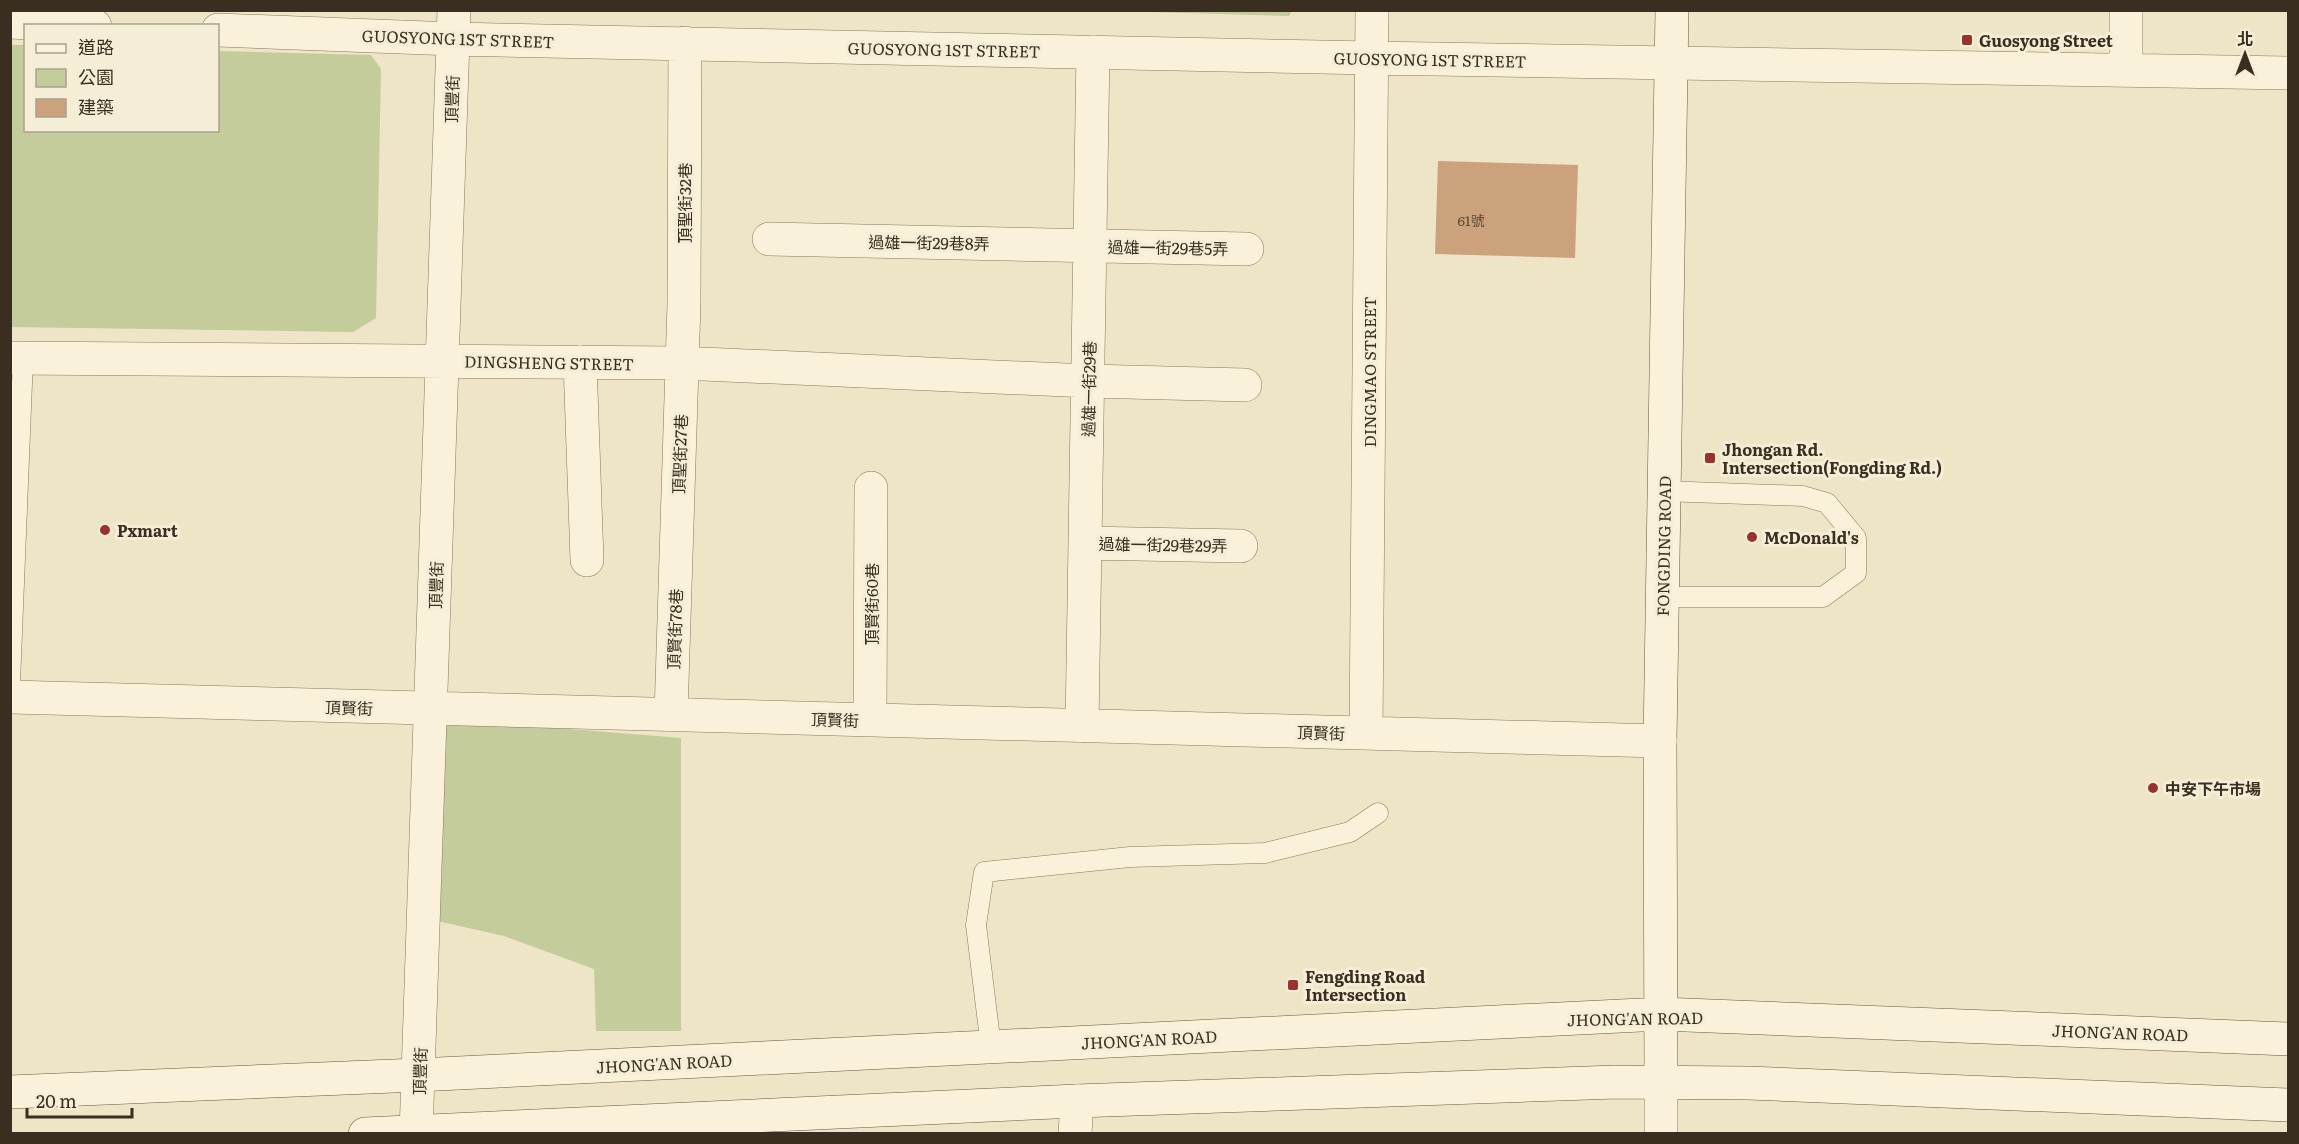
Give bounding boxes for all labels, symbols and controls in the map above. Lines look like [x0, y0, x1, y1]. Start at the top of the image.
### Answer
street label: GUOSYONG 1ST STREET [361, 23, 555, 53]
legend [24, 24, 219, 132]
north arrow [2215, 24, 2275, 84]
text: 北 [2237, 26, 2253, 50]
place label: Guosyong Street [1979, 28, 2113, 52]
text: 道路 [78, 33, 114, 60]
marker: Guosyong Street [1960, 33, 1974, 47]
street label: GUOSYONG 1ST STREET [847, 35, 1041, 63]
street label: GUOSYONG 1ST STREET [1333, 45, 1527, 73]
text: 公園 [78, 63, 114, 90]
street label: 頂豐街 [438, 75, 464, 123]
text: 建築 [78, 93, 114, 120]
street label: 頂聖街32巷 [672, 163, 696, 243]
house number: 61號 [1457, 210, 1485, 230]
street label: 過雄一街29巷8弄 [868, 229, 990, 255]
street label: 過雄一街29巷5弄 [1107, 234, 1229, 260]
street label: DINGMAO STREET [1357, 296, 1381, 448]
street label: 過雄一街29巷 [1075, 341, 1101, 437]
street label: DINGSHENG STREET [464, 349, 634, 375]
street label: 頂聖街27巷 [666, 414, 692, 494]
place label: Jhongan Rd. Intersection(Fongding Rd.) [1722, 437, 1942, 479]
marker: Jhongan Rd. Intersection(Fongding Rd.) [1703, 451, 1717, 465]
street label: FONGDING ROAD [1650, 475, 1676, 617]
place label: Pxmart [117, 518, 178, 542]
marker: Pxmart [98, 523, 112, 537]
place label: McDonald's [1764, 525, 1859, 549]
marker: McDonald's [1745, 530, 1759, 544]
street label: 過雄一街29巷29弄 [1098, 531, 1228, 557]
street label: 頂豐街 [422, 561, 448, 609]
street label: 頂賢街60巷 [859, 563, 883, 645]
street label: 頂賢街78巷 [661, 588, 687, 670]
street label: 頂賢街 [325, 694, 373, 720]
street label: 頂賢街 [811, 706, 859, 732]
street label: 頂賢街 [1297, 719, 1345, 745]
place label: 中安下午市場 [2165, 776, 2261, 800]
marker: 中安下午市場 [2146, 781, 2160, 795]
place label: Fengding Road Intersection [1305, 964, 1426, 1006]
marker: Fengding Road Intersection [1286, 978, 1300, 992]
street label: JHONG'AN ROAD [1567, 1005, 1703, 1031]
street label: JHONG'AN ROAD [2051, 1018, 2189, 1046]
street label: JHONG'AN ROAD [1080, 1023, 1218, 1055]
street label: 頂豐街 [406, 1047, 432, 1095]
street label: JHONG'AN ROAD [595, 1047, 733, 1079]
scale bar [27, 1081, 132, 1119]
text: 20 m [36, 1087, 77, 1114]

